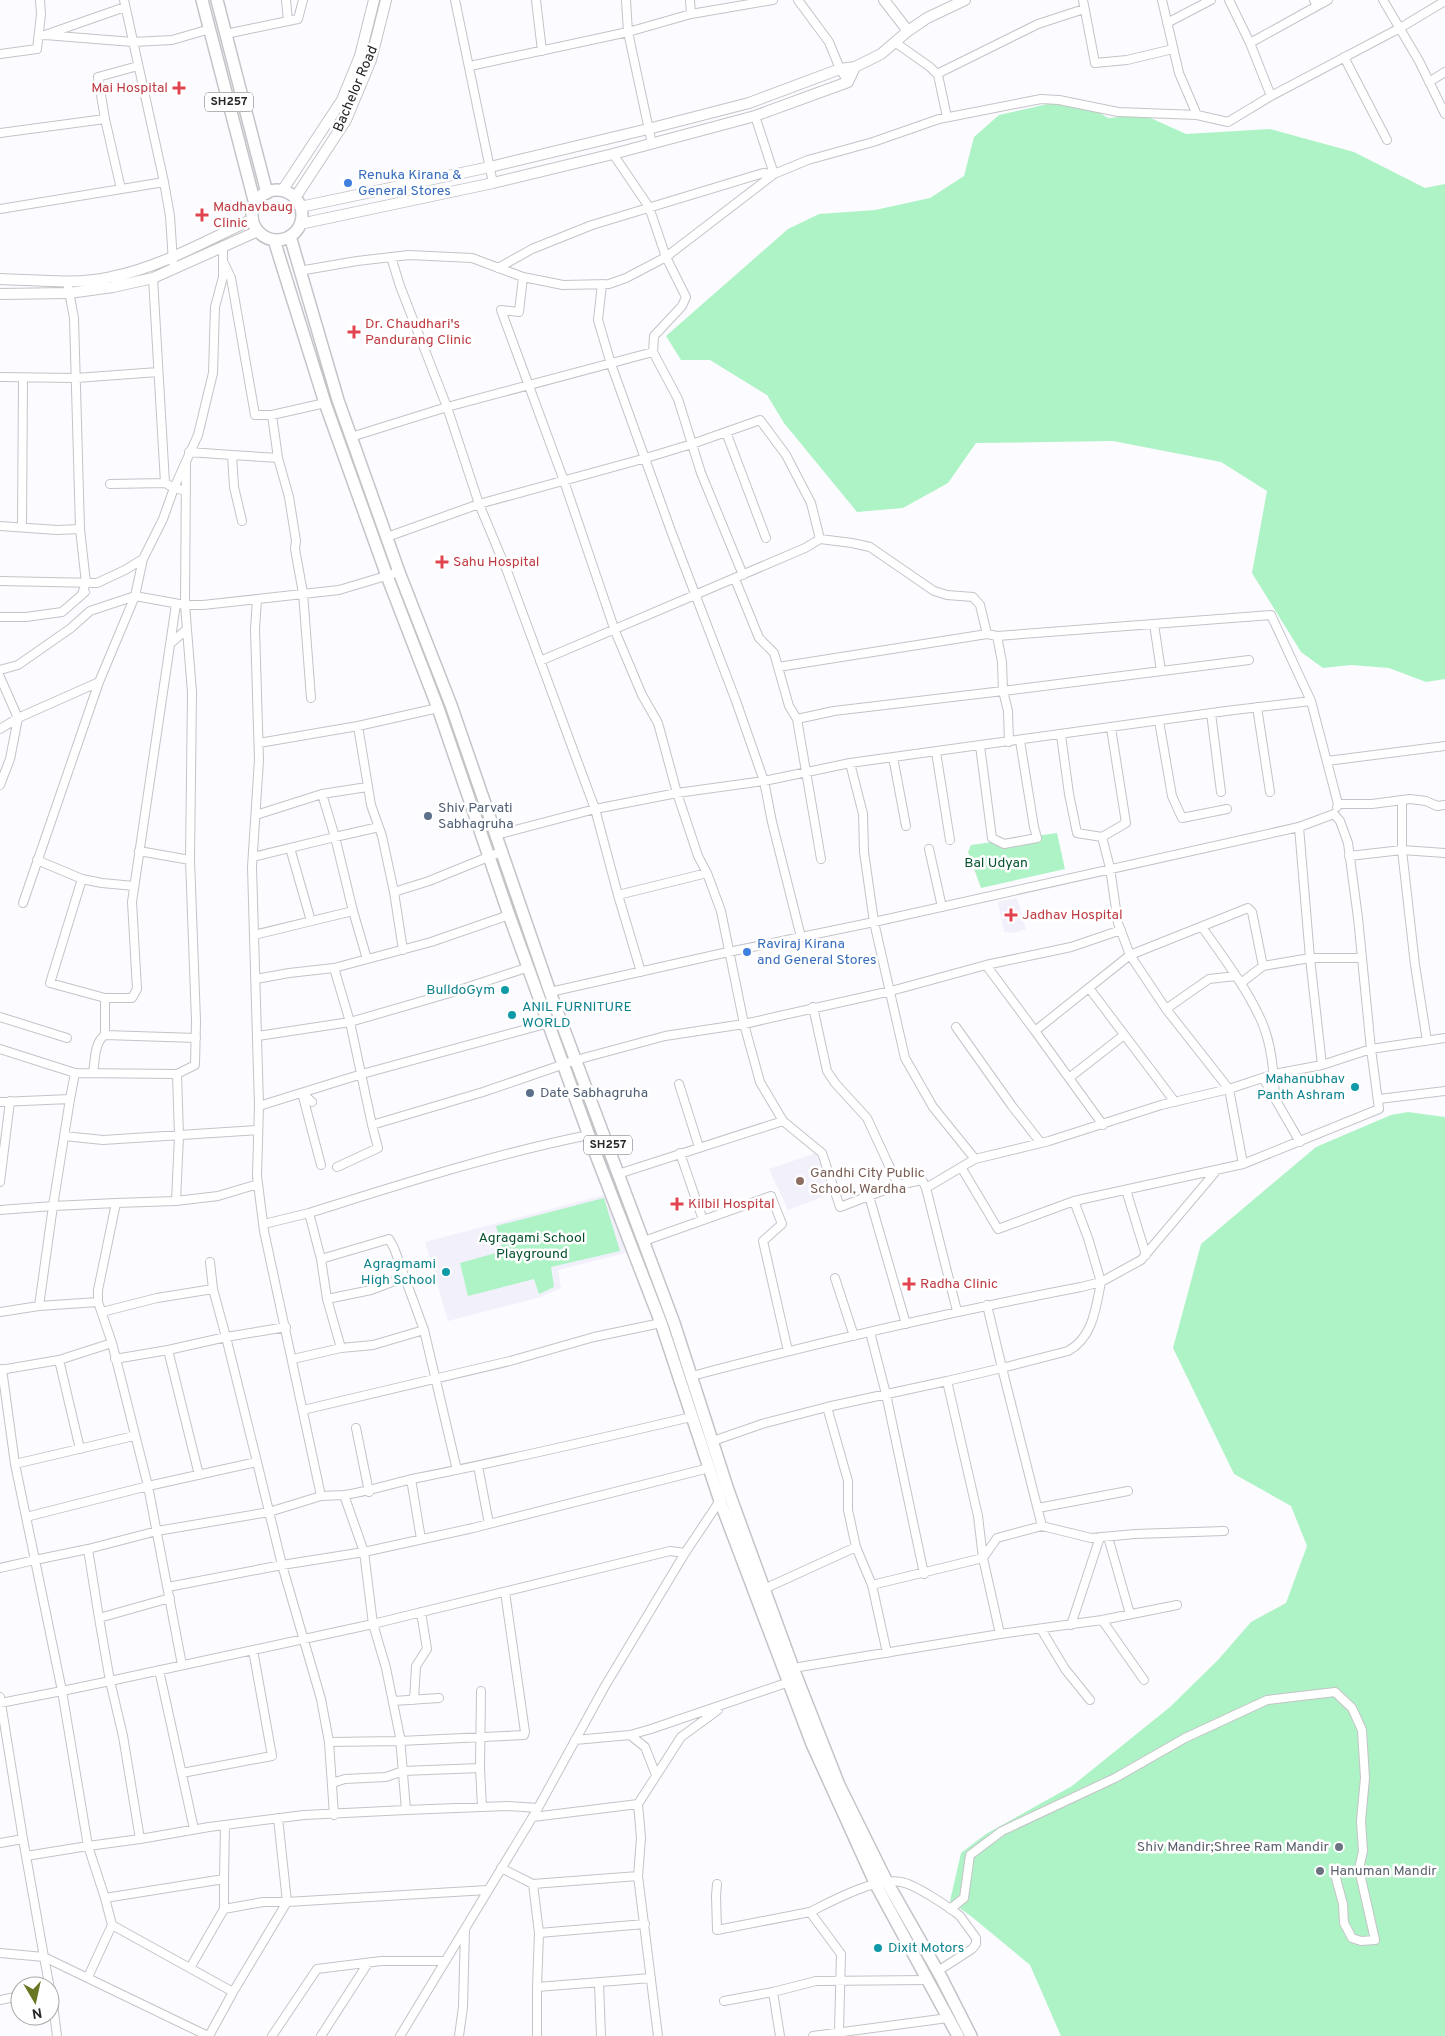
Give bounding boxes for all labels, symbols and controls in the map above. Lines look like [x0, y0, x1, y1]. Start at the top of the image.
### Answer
street label: Bachelor Road [330, 43, 382, 135]
place label: Mai Hospital [91, 80, 168, 97]
marker: Mai Hospital [172, 81, 186, 95]
road number: SH257 [205, 92, 253, 111]
place label: Renuka Kirana & General Stores [358, 167, 462, 200]
marker: Renuka Kirana & General Stores [342, 177, 354, 189]
place label: Madhavbaug Clinic [213, 199, 293, 232]
marker: Madhavbaug Clinic [195, 208, 209, 222]
place label: Dr. Chaudhari's Pandurang Clinic [365, 316, 472, 349]
marker: Dr. Chaudhari's Pandurang Clinic [347, 325, 361, 339]
place label: Sahu Hospital [453, 554, 540, 571]
marker: Sahu Hospital [435, 555, 449, 569]
place label: Shiv Parvati Sabhagruha [438, 800, 514, 833]
marker: Shiv Parvati Sabhagruha [422, 810, 434, 822]
park label: Bal Udyan [964, 855, 1028, 872]
place label: Jadhav Hospital [1022, 907, 1123, 924]
marker: Jadhav Hospital [1004, 908, 1018, 922]
place label: Raviraj Kirana and General Stores [757, 936, 877, 969]
marker: Raviraj Kirana and General Stores [741, 946, 753, 958]
place label: BulldoGym [426, 982, 495, 999]
marker: BulldoGym [499, 984, 511, 996]
place label: ANIL FURNITURE WORLD [522, 999, 632, 1032]
marker: ANIL FURNITURE WORLD [506, 1009, 518, 1021]
place label: Mahanubhav Panth Ashram [1257, 1071, 1345, 1104]
marker: Mahanubhav Panth Ashram [1349, 1081, 1361, 1093]
place label: Date Sabhagruha [540, 1085, 648, 1102]
marker: Date Sabhagruha [524, 1087, 536, 1099]
road number: SH257 [584, 1136, 632, 1154]
place label: Gandhi City Public School, Wardha [810, 1165, 925, 1198]
marker: Gandhi City Public School, Wardha [794, 1175, 806, 1187]
place label: Kilbil Hospital [688, 1196, 775, 1213]
marker: Kilbil Hospital [670, 1197, 684, 1211]
park label: Agragami School Playground [478, 1230, 586, 1263]
place label: Agragmami High School [361, 1256, 436, 1289]
marker: Agragmami High School [440, 1266, 452, 1278]
place label: Radha Clinic [920, 1276, 998, 1293]
marker: Radha Clinic [902, 1277, 916, 1291]
place label: Shiv Mandir;Shree Ram Mandir [1137, 1839, 1330, 1856]
marker: Shiv Mandir;Shree Ram Mandir [1333, 1841, 1345, 1853]
place label: Hanuman Mandir [1330, 1863, 1437, 1880]
marker: Hanuman Mandir [1314, 1865, 1326, 1877]
place label: Dixit Motors [888, 1940, 964, 1957]
marker: Dixit Motors [872, 1942, 884, 1954]
north arrow [10, 1976, 60, 2026]
text: N [30, 2003, 43, 2022]

